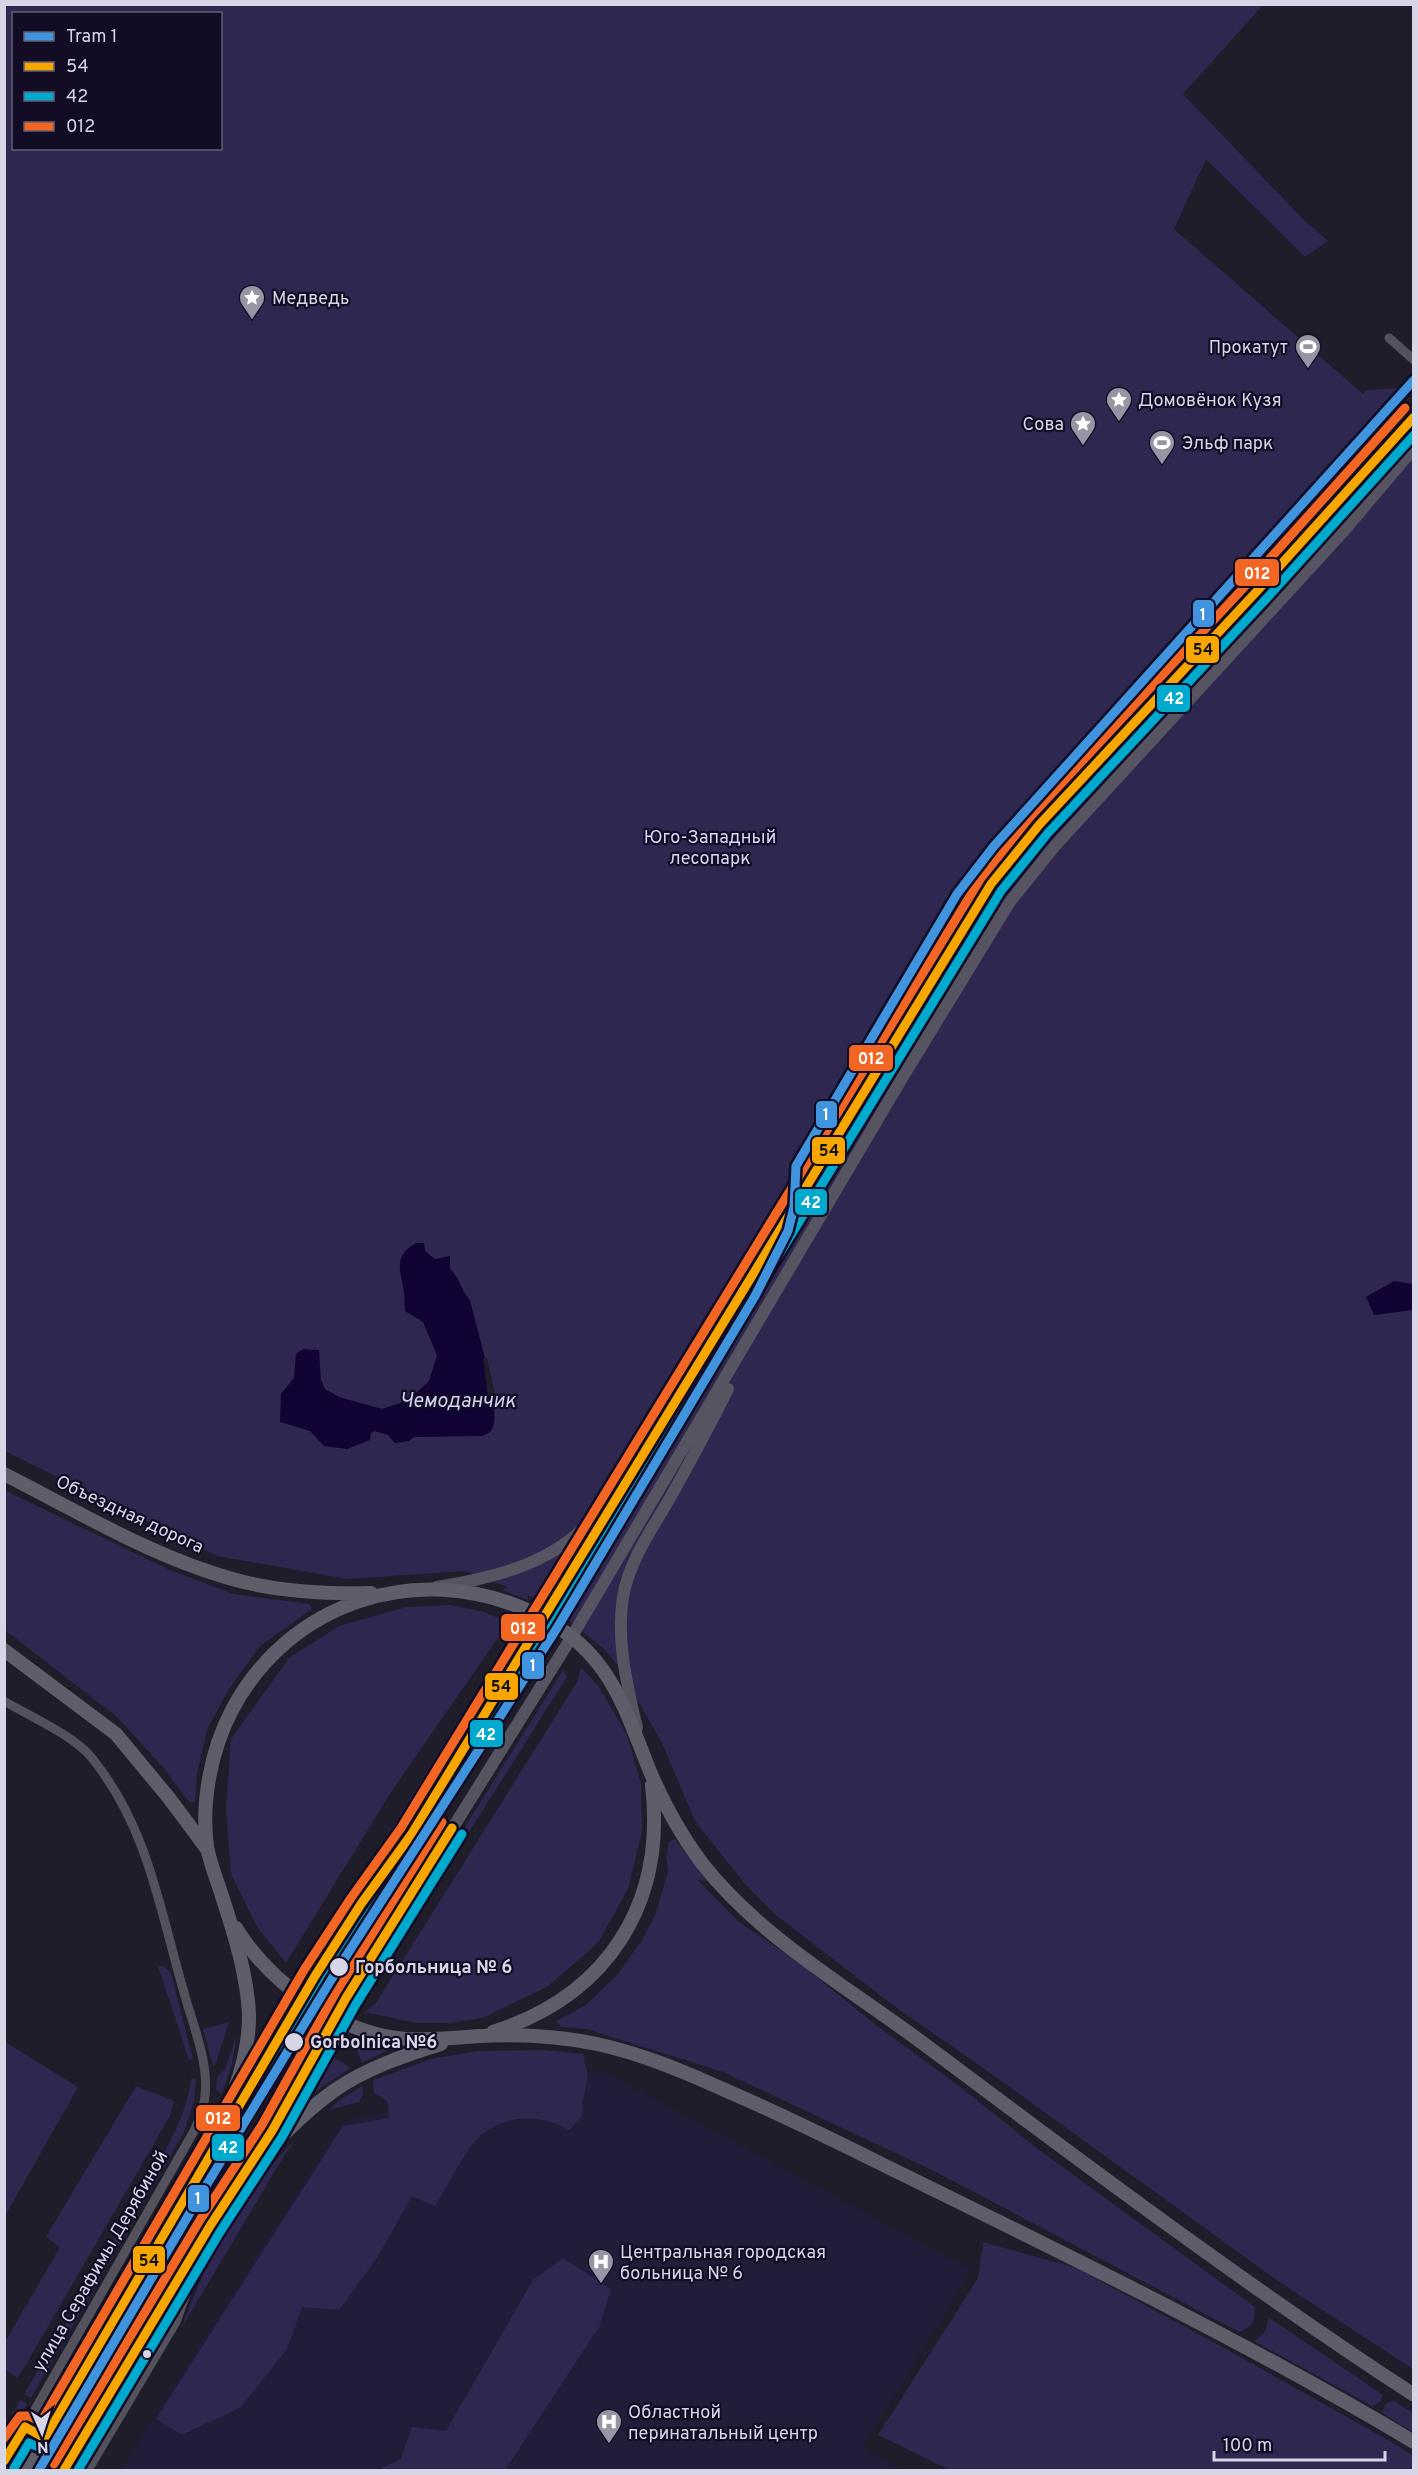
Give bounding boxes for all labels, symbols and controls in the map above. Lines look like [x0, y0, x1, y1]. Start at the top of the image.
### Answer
legend [12, 12, 222, 150]
text: Tram 1 [66, 26, 117, 49]
text: 54 [66, 56, 89, 79]
text: 42 [66, 86, 88, 109]
text: 012 [66, 116, 95, 139]
place icon: Медведь [237, 283, 267, 321]
place label: Медведь [272, 288, 350, 311]
sports icon: Прокатут [1293, 332, 1323, 370]
place label: Прокатут [1209, 337, 1288, 360]
place icon: Домовёнок Кузя [1104, 385, 1134, 423]
place label: Домовёнок Кузя [1138, 390, 1281, 413]
place icon: Сова [1068, 409, 1098, 447]
place label: Сова [1023, 414, 1064, 437]
sports icon: Эльф парк [1147, 428, 1177, 466]
place label: Эльф парк [1182, 433, 1273, 456]
line badge: 012 [1234, 558, 1280, 587]
text: 012 [1244, 565, 1270, 585]
line badge: 1 [1192, 599, 1215, 628]
text: 1 [1200, 606, 1206, 626]
line badge: 54 [1185, 635, 1220, 664]
text: 54 [1193, 641, 1213, 661]
line badge: 42 [1156, 684, 1191, 713]
text: 42 [1164, 690, 1184, 710]
park label: Юго-Западный лесопарк [644, 827, 776, 871]
line badge: 012 [848, 1044, 894, 1072]
text: 012 [858, 1050, 884, 1070]
line badge: 1 [815, 1100, 838, 1129]
text: 1 [823, 1106, 829, 1126]
line badge: 54 [811, 1136, 846, 1165]
text: 54 [819, 1142, 839, 1162]
line badge: 42 [794, 1188, 828, 1216]
text: 42 [801, 1194, 821, 1214]
water label: Чемоданчик [400, 1389, 517, 1415]
street label: Объездная дорога [52, 1471, 207, 1560]
line badge: 012 [500, 1613, 546, 1642]
text: 012 [510, 1620, 536, 1640]
line badge: 1 [521, 1651, 545, 1680]
text: 1 [530, 1657, 536, 1677]
line badge: 54 [484, 1672, 519, 1701]
text: 54 [491, 1678, 511, 1698]
line badge: 42 [469, 1719, 504, 1748]
text: 42 [476, 1726, 496, 1746]
marker: Горбольница № 6 [328, 1956, 350, 1978]
place label: Горбольница № 6 [355, 1957, 512, 1980]
marker: Gorbolnica №6 [283, 2031, 305, 2053]
place label: Gorbolnica №6 [310, 2032, 437, 2055]
line badge: 012 [195, 2104, 241, 2132]
text: 012 [205, 2110, 231, 2130]
line badge: 42 [211, 2133, 245, 2162]
text: 42 [218, 2139, 238, 2159]
street label: улица Серафимы Дерябиной [28, 2147, 174, 2376]
line badge: 1 [187, 2184, 210, 2213]
text: 1 [195, 2190, 201, 2210]
place label: Центральная городская больница № 6 [620, 2242, 826, 2286]
line badge: 54 [132, 2245, 166, 2274]
hospital icon: Центральная городская больница № 6 [586, 2247, 616, 2285]
text: 54 [139, 2252, 159, 2272]
unlabelled marker [141, 2348, 153, 2360]
place label: Областной перинатальный центр [628, 2402, 818, 2446]
north arrow [12, 2403, 72, 2463]
hospital icon: Областной перинатальный центр [594, 2407, 624, 2445]
scale bar [1214, 2424, 1385, 2462]
text: 100 m [1223, 2435, 1272, 2458]
text: N [36, 2436, 49, 2456]

